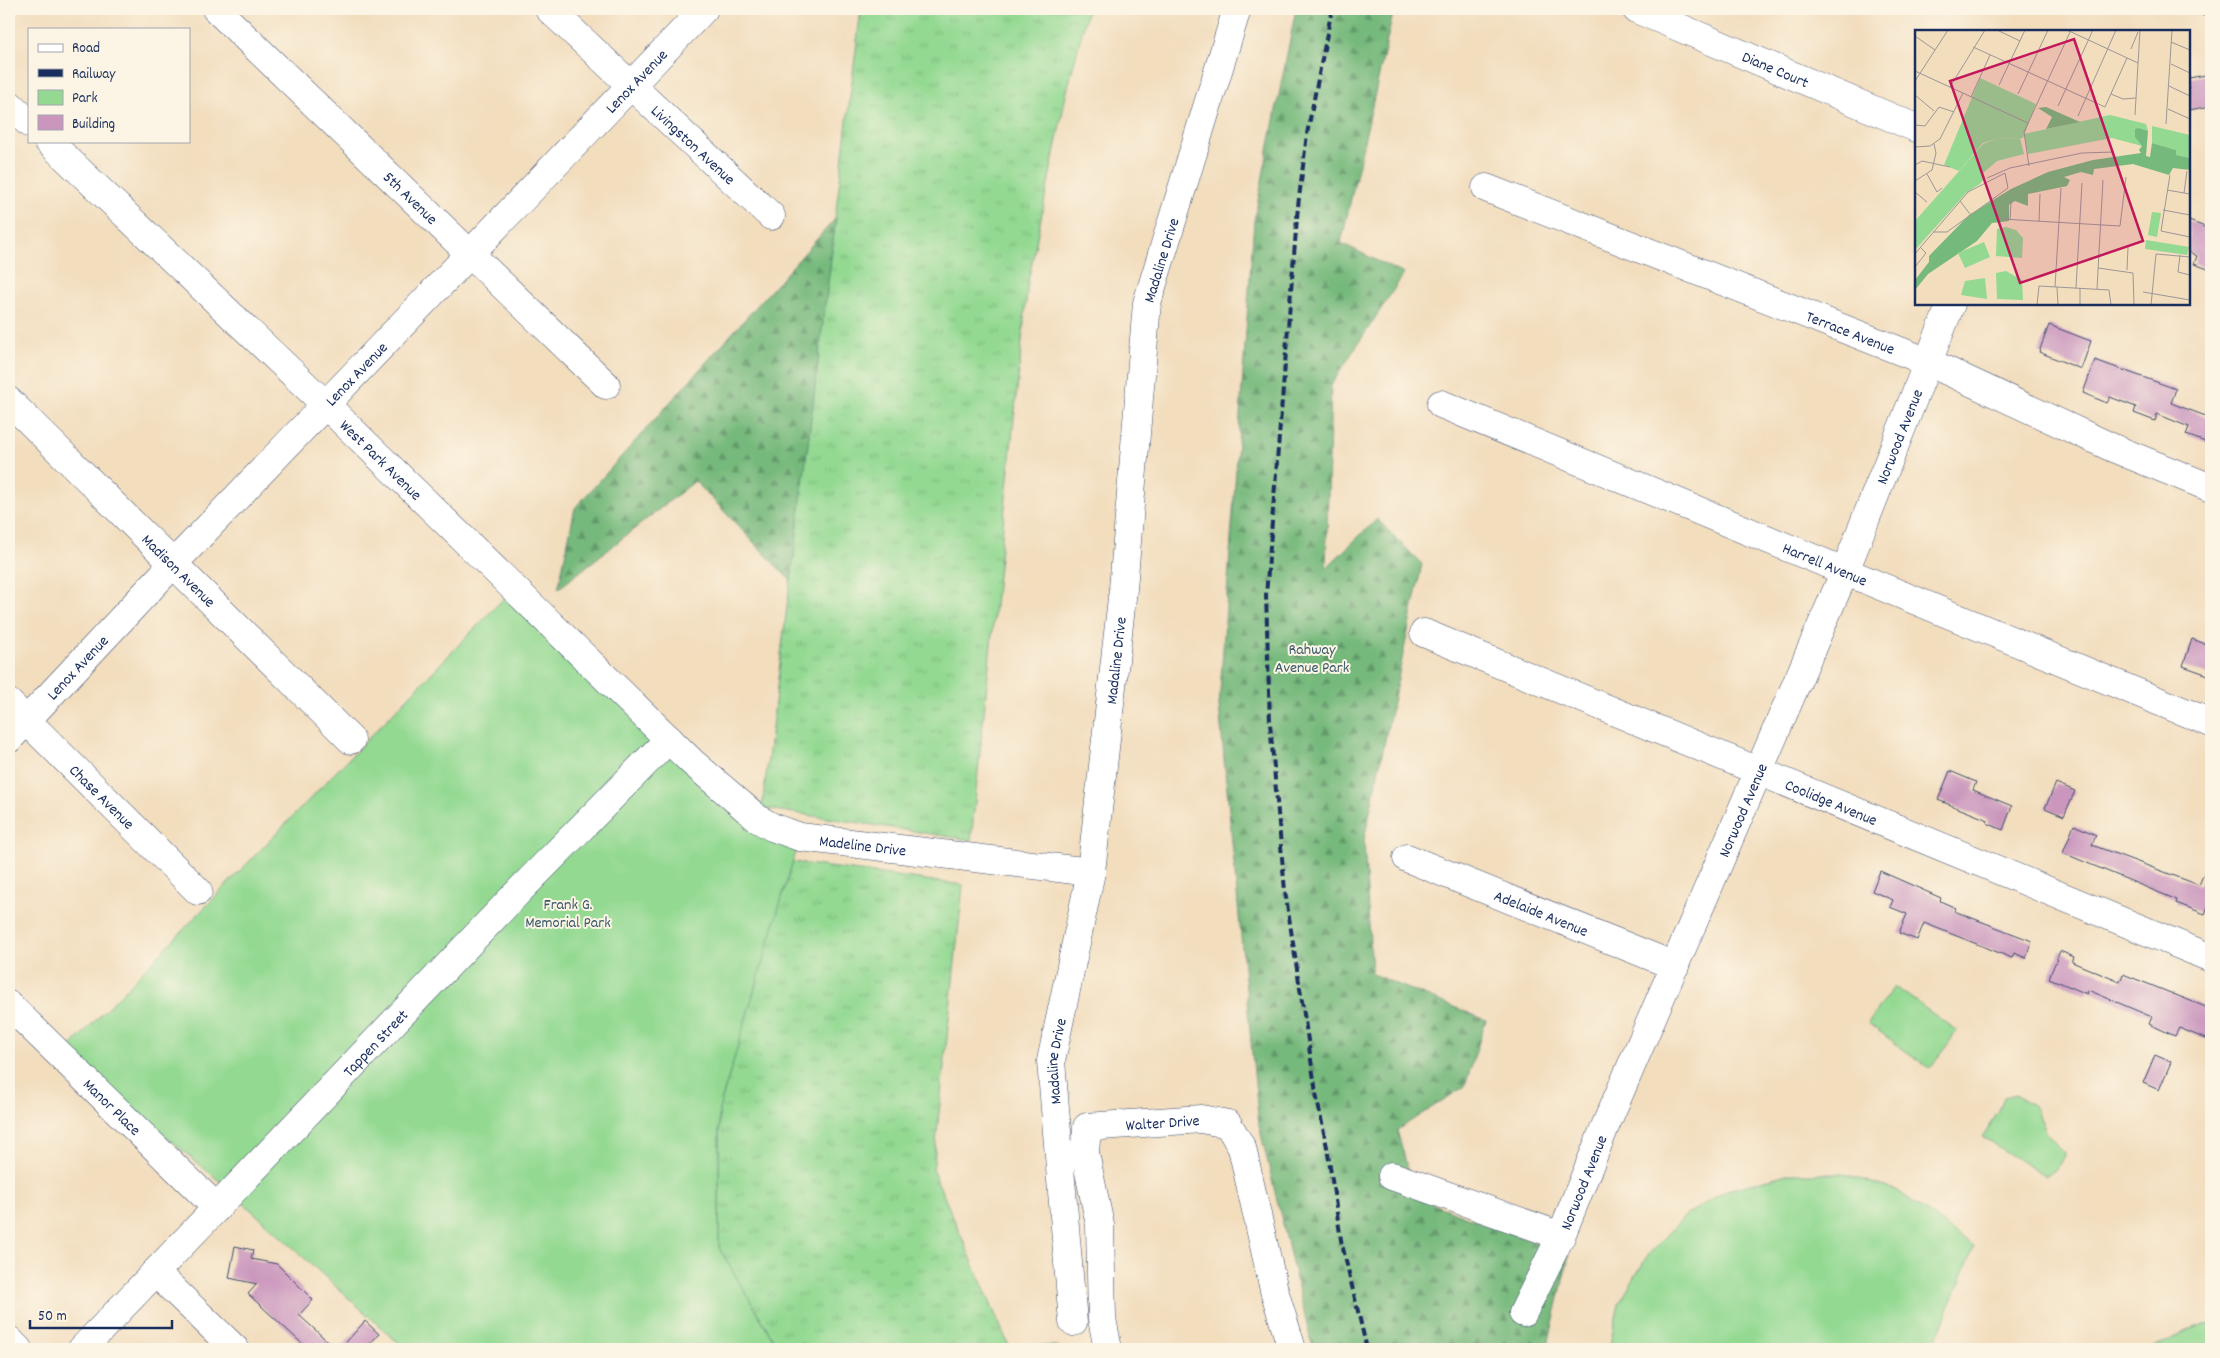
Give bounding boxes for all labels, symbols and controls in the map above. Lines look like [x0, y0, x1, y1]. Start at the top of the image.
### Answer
legend [28, 28, 190, 142]
inset map [1915, 30, 2190, 305]
text: Road [72, 38, 100, 60]
street label: Lenox Avenue [601, 45, 674, 120]
street label: Diane Court [1738, 46, 1812, 95]
text: Railway [72, 64, 116, 86]
text: Park [72, 88, 98, 110]
street label: Livingston Avenue [645, 101, 740, 191]
text: Building [72, 114, 115, 136]
street label: 5th Avenue [377, 167, 442, 231]
street label: Madaline Drive [1139, 215, 1186, 306]
street label: Terrace Avenue [1802, 306, 1898, 362]
street label: Lenox Avenue [321, 337, 394, 412]
street label: Norwood Avenue [1872, 386, 1930, 488]
street label: West Park Avenue [333, 415, 426, 507]
street label: Madison Avenue [135, 530, 220, 614]
street label: Harrell Avenue [1778, 538, 1870, 593]
street label: Madaline Drive [1101, 616, 1134, 706]
street label: Lenox Avenue [42, 631, 115, 706]
park label: Rahway Avenue Park [1275, 639, 1349, 680]
street label: Chase Avenue [63, 760, 139, 836]
street label: Norwood Avenue [1714, 760, 1775, 861]
street label: Coolidge Avenue [1781, 774, 1880, 833]
street label: Madeline Drive [818, 830, 907, 864]
street label: Adelaide Avenue [1490, 885, 1591, 944]
park label: Frank G. Memorial Park [525, 894, 611, 935]
street label: Tappen Street [339, 1005, 415, 1083]
street label: Madaline Drive [1042, 1016, 1074, 1105]
street label: Manor Place [77, 1074, 145, 1142]
street label: Walter Drive [1125, 1110, 1200, 1138]
street label: Norwood Avenue [1556, 1132, 1614, 1234]
scale bar [30, 1298, 172, 1330]
text: 50 m [38, 1306, 67, 1328]

